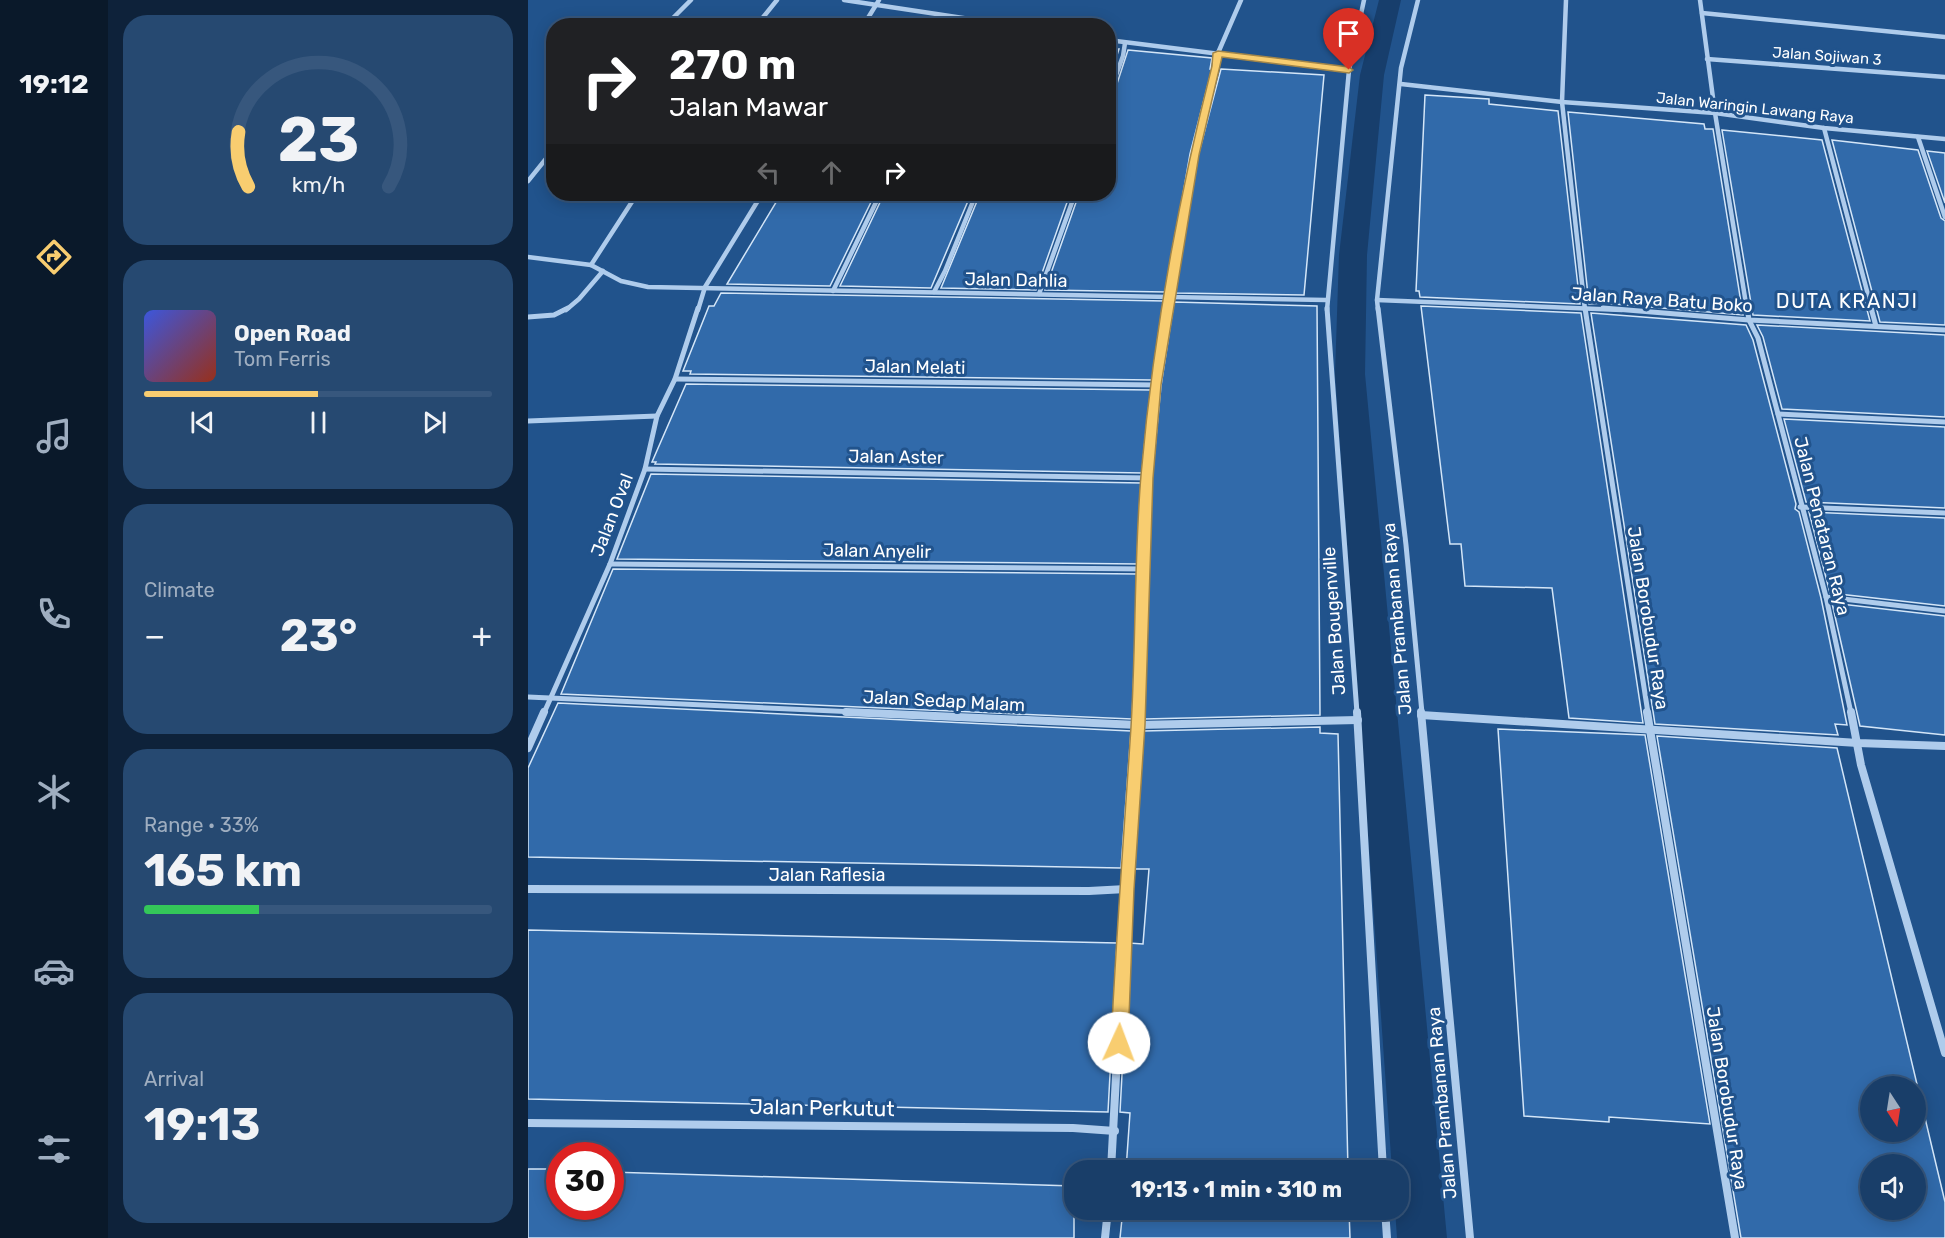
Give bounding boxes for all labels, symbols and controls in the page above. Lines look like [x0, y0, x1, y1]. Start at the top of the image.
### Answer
pin [1323, 8, 1374, 70]
icon: arrive [1332, 17, 1365, 50]
text: 270 m [669, 40, 796, 90]
icon: right [570, 42, 648, 120]
street label: Jalan Sojiwan 3 [1772, 43, 1882, 69]
text: 19:12 [19, 68, 89, 100]
street label: Jalan Waringin Lawang Raya [1655, 89, 1855, 127]
text: Jalan Mawar [669, 91, 828, 123]
text: 23 [277, 103, 359, 177]
icon: left [752, 156, 785, 189]
icon: ahead [815, 156, 848, 189]
icon: right [878, 156, 911, 189]
text: km/h [291, 172, 345, 197]
icon: directions [33, 236, 75, 278]
street label: Jalan Dahlia [964, 268, 1068, 292]
street label: Jalan Raya Batu Boko [1570, 283, 1754, 317]
district label: DUTA KRANJI [1776, 289, 1918, 313]
text: Open Road [234, 320, 351, 347]
text: Tom Ferris [234, 347, 331, 371]
street label: Jalan Melati [864, 355, 966, 379]
icon: previous [186, 406, 219, 439]
icon: pause [302, 406, 335, 439]
icon: next [418, 406, 451, 439]
icon: music [33, 415, 75, 457]
street label: Jalan Penataran Raya [1789, 434, 1855, 618]
street label: Jalan Aster [848, 445, 944, 469]
street label: Jalan Oval [586, 470, 638, 560]
street label: Jalan Prambanan Raya [1378, 522, 1416, 716]
street label: Jalan Borobudur Raya [1623, 525, 1673, 711]
street label: Jalan Anyelir [823, 539, 932, 563]
street label: Jalan Bougenville [1318, 546, 1350, 696]
text: Climate [144, 578, 215, 602]
icon: phone [33, 593, 75, 635]
text: 23° [280, 609, 357, 662]
text: − [144, 616, 165, 655]
text: + [471, 616, 492, 655]
street label: Jalan Sedap Malam [862, 686, 1026, 716]
icon: climate [33, 771, 75, 813]
text: Range · 33% [144, 813, 259, 837]
text: 165 km [144, 844, 302, 897]
street label: Jalan Raflesia [769, 864, 885, 886]
icon: car [33, 950, 75, 992]
street label: Jalan Borobudur Raya [1702, 1005, 1752, 1191]
street label: Jalan Prambanan Raya [1423, 1006, 1461, 1200]
position arrow [1087, 1011, 1151, 1075]
text: Arrival [144, 1067, 204, 1091]
north arrow [1860, 1076, 1926, 1142]
map controls [1860, 1076, 1926, 1220]
street label: Jalan Perkutut [749, 1094, 895, 1121]
text: 19:13 [144, 1098, 260, 1151]
icon: filters [33, 1128, 75, 1170]
speed limit sign: 30 [546, 1142, 624, 1220]
button: sound [1860, 1154, 1926, 1220]
text: 19:13 · 1 min · 310 m [1131, 1176, 1342, 1203]

